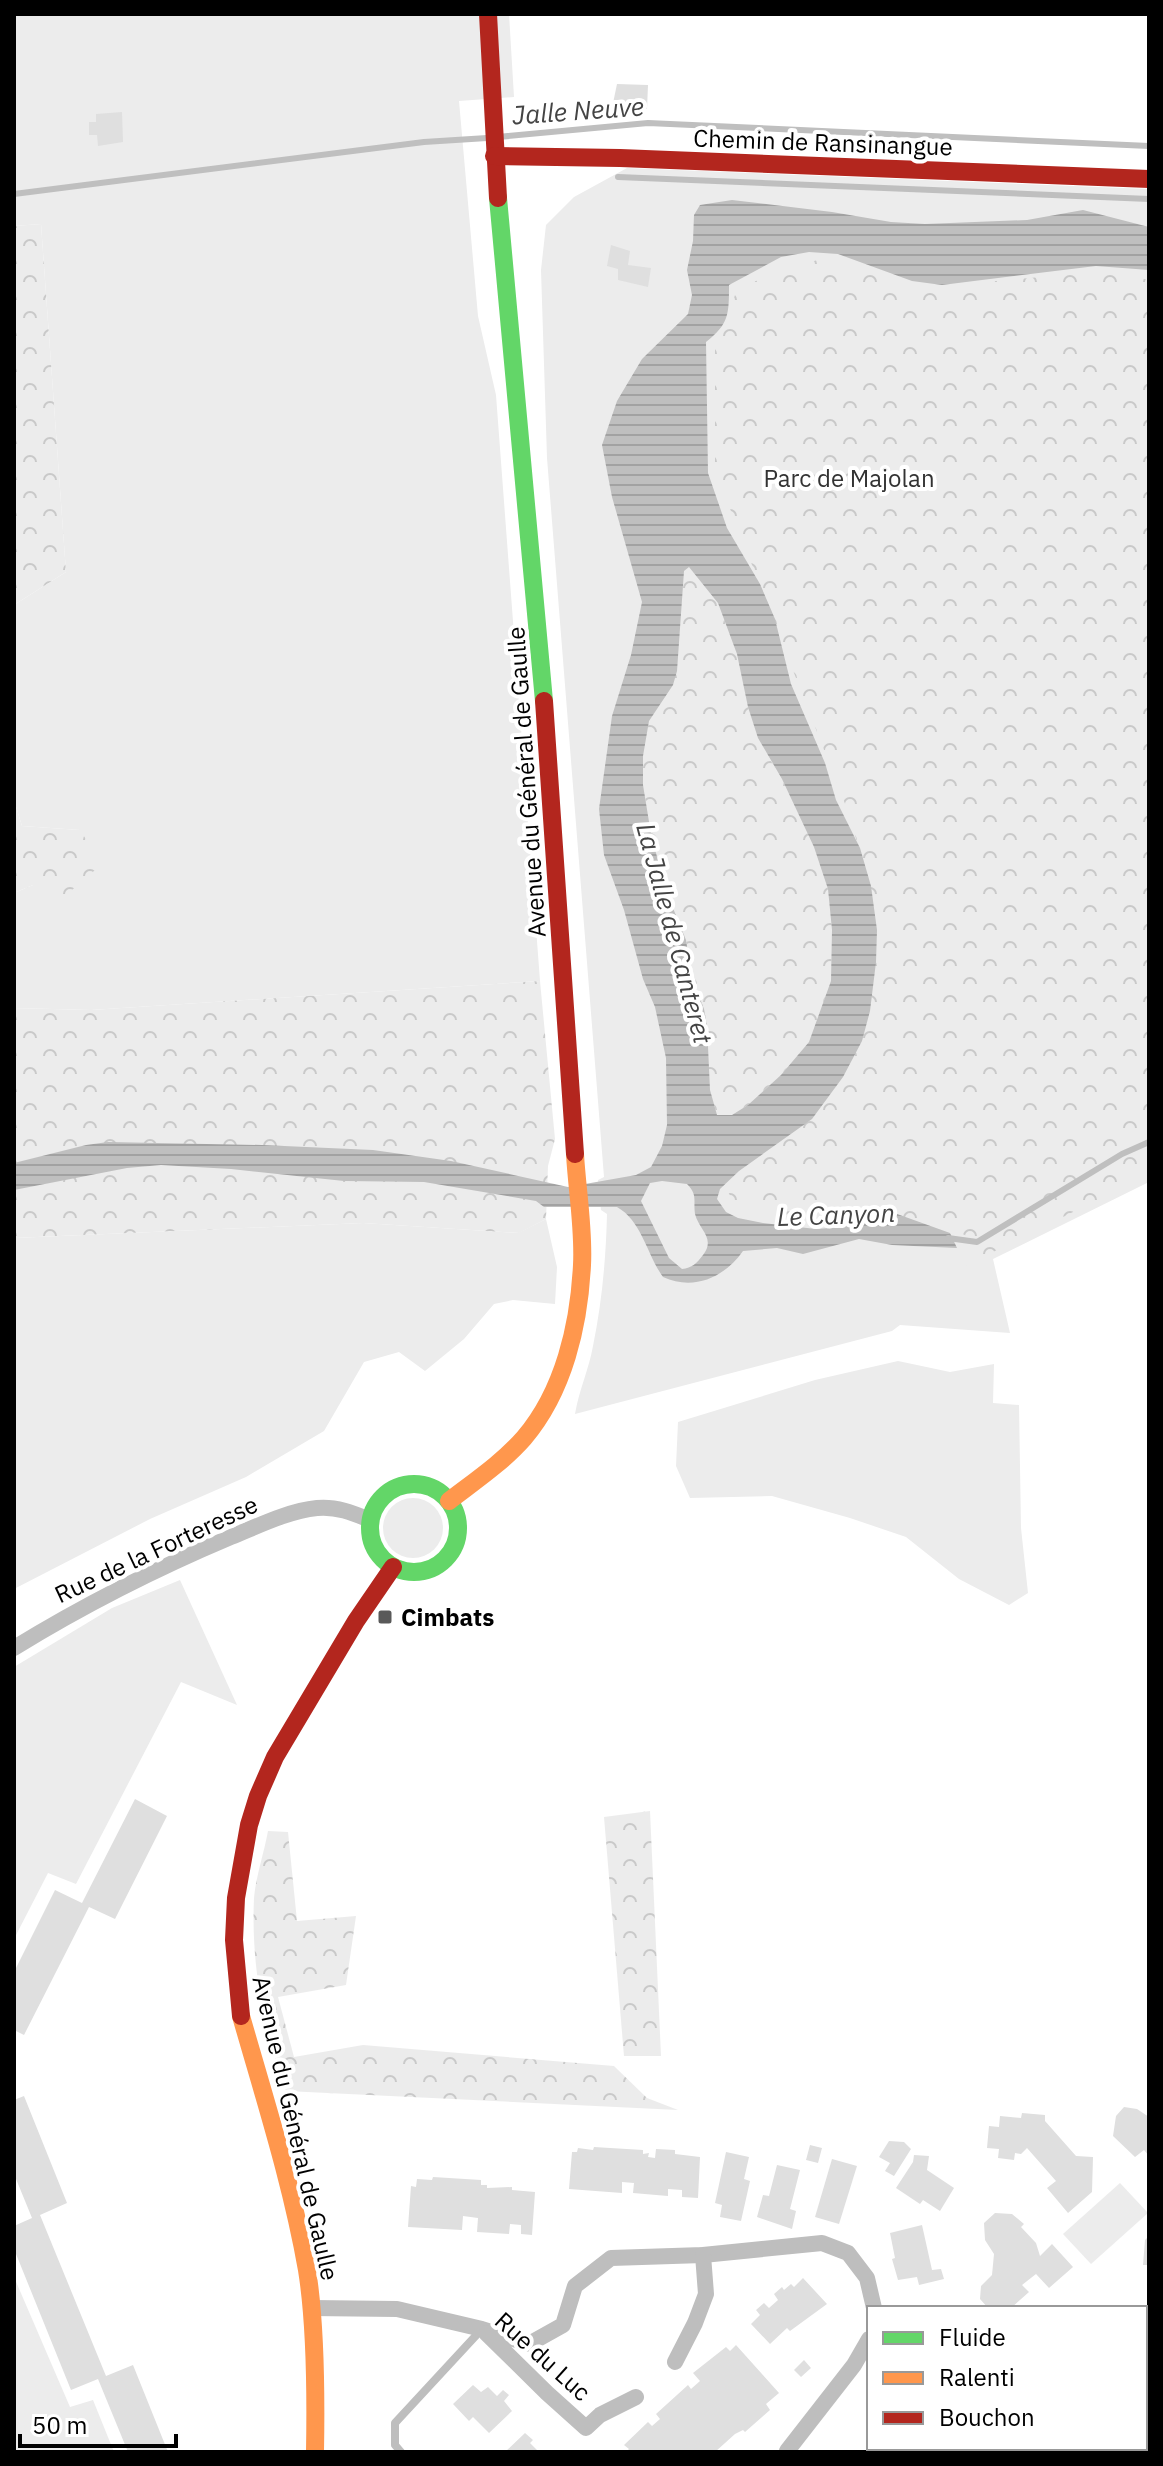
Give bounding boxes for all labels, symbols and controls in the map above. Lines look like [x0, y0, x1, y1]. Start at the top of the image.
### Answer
water label: Jalle Neuve [511, 88, 645, 132]
street label: Chemin de Ransinangue [693, 121, 953, 163]
park label: Parc de Majolan [763, 462, 935, 494]
street label: Avenue du Général de Gaulle [499, 626, 553, 938]
water label: La Jalle de Canteret [629, 819, 721, 1048]
water label: Le Canyon [776, 1195, 896, 1233]
street label: Rue de la Forteresse [49, 1488, 263, 1610]
place label: Cimbats [401, 1601, 494, 1633]
marker: Cimbats [376, 1608, 394, 1626]
street label: Avenue du Général de Gaulle [245, 1973, 347, 2283]
street label: Rue du Luc [488, 2304, 598, 2408]
legend [867, 2306, 1147, 2450]
text: Fluide [939, 2321, 1006, 2353]
text: Ralenti [939, 2361, 1015, 2393]
scale bar [20, 2398, 176, 2448]
text: Bouchon [939, 2401, 1035, 2433]
text: 50 m [32, 2409, 87, 2441]

